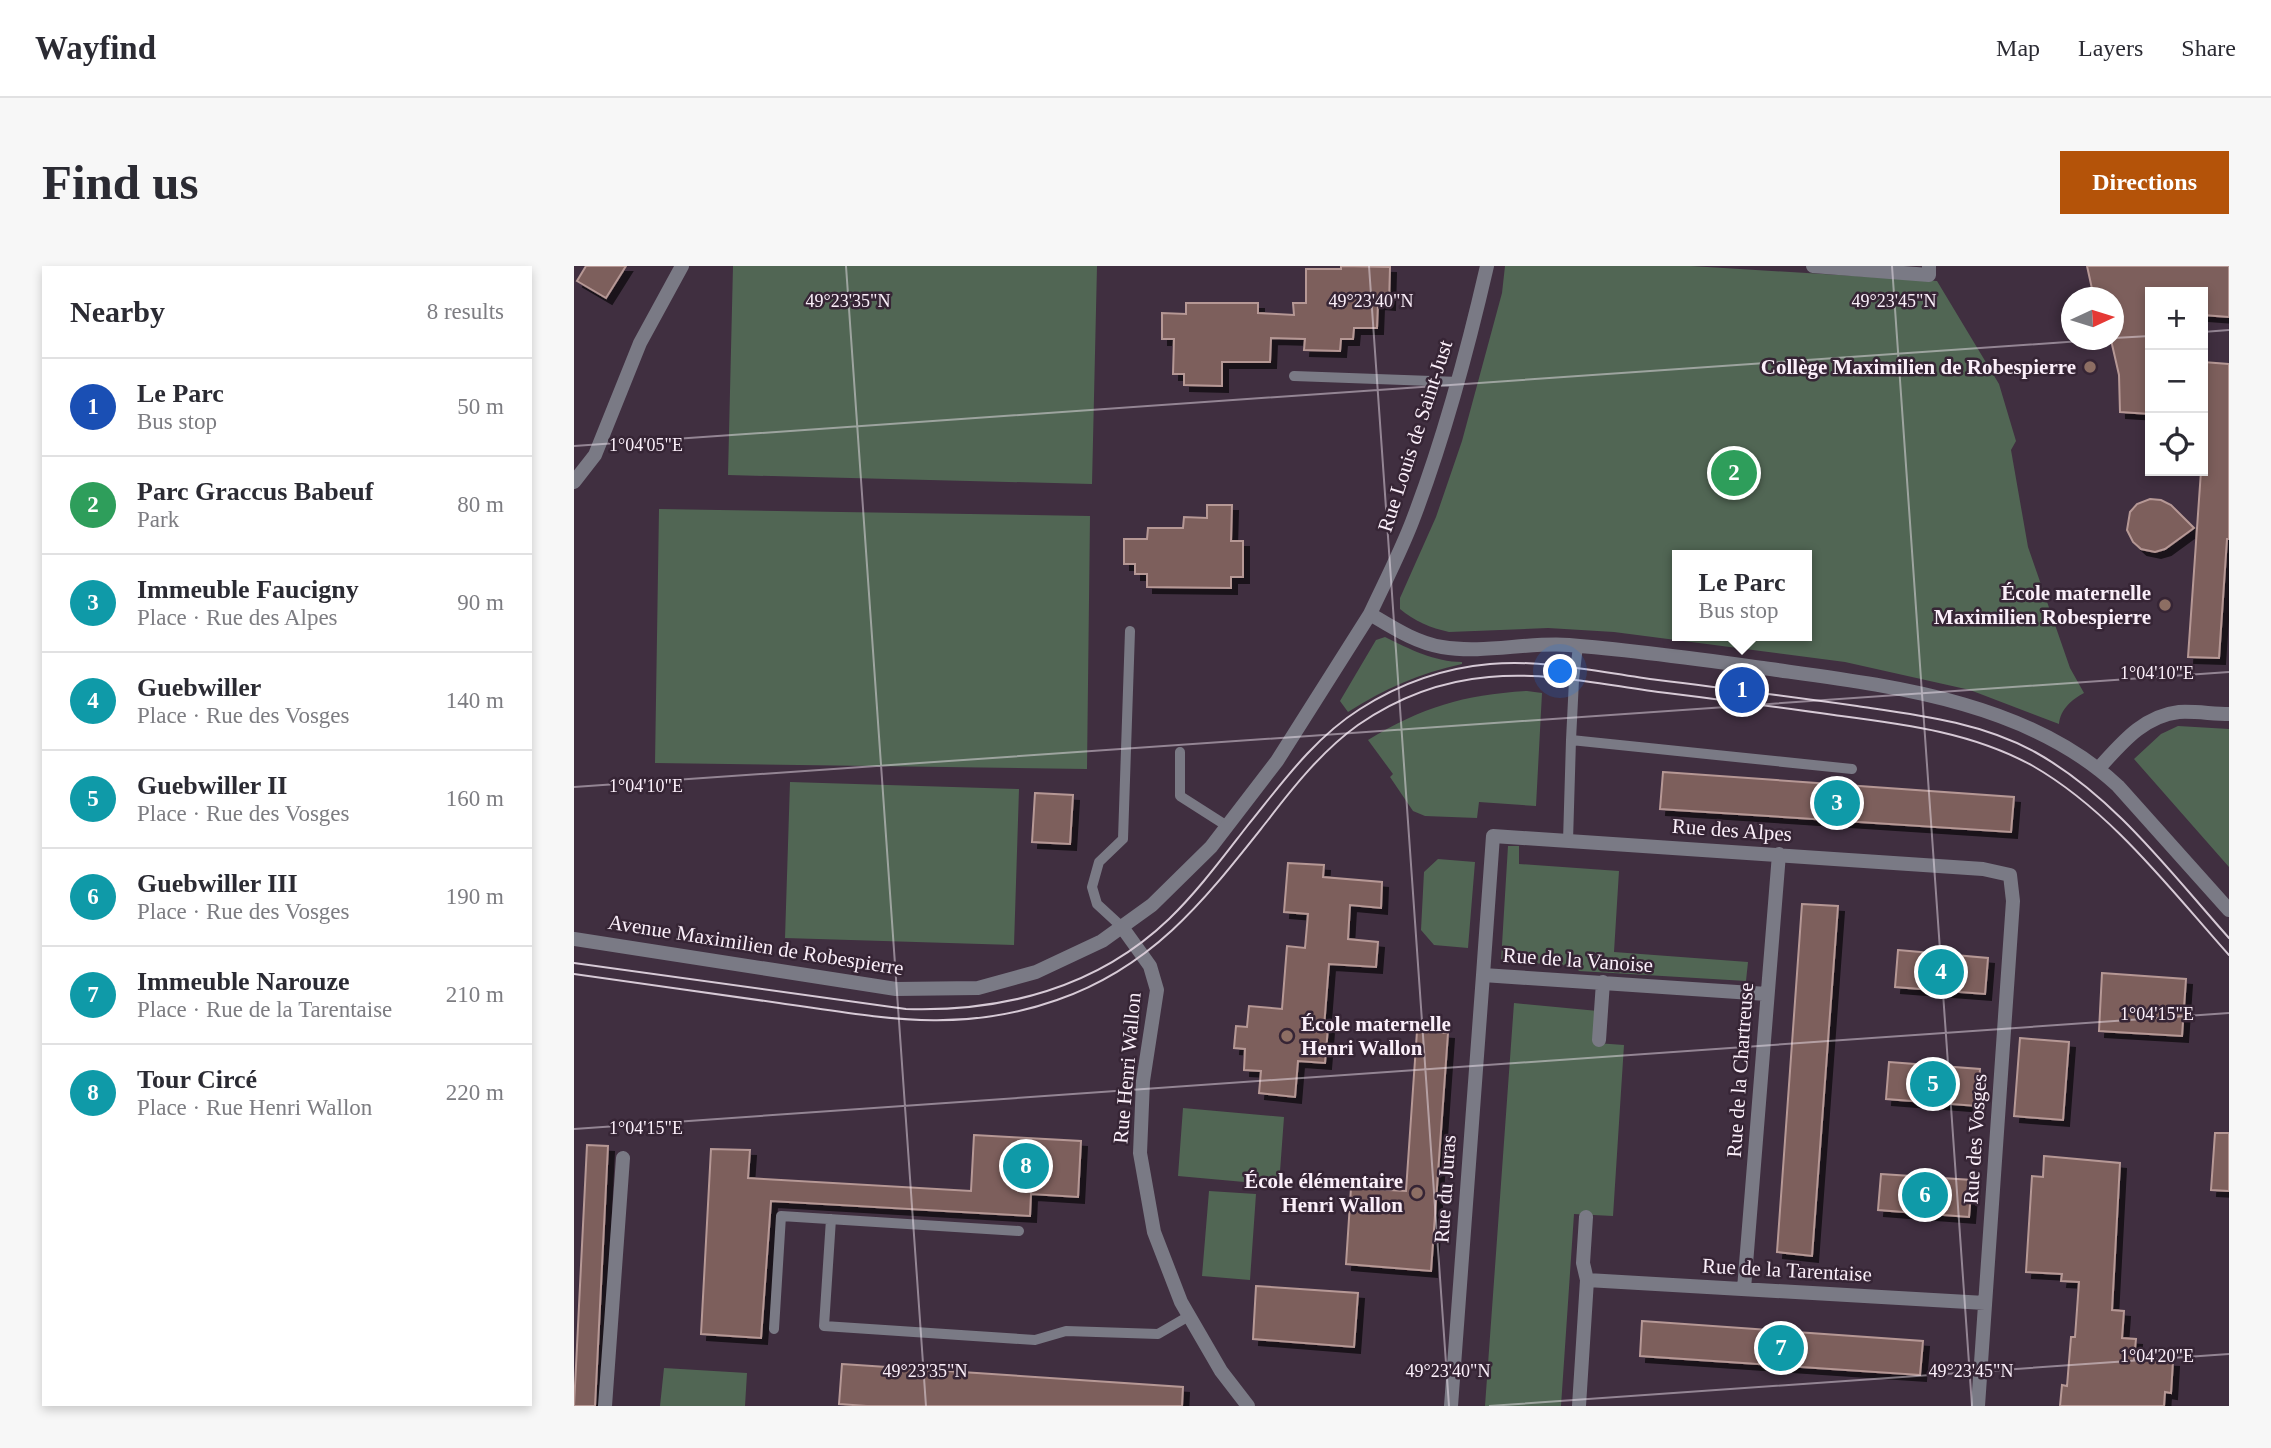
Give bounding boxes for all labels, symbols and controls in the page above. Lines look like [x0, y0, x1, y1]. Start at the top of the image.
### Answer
text: Wayfind [35, 30, 156, 66]
text: Map [1996, 35, 2040, 61]
text: Layers [2078, 35, 2143, 61]
text: Share [2181, 35, 2236, 61]
button: Directions [2060, 151, 2229, 214]
text: Find us [42, 155, 199, 210]
north arrow [2061, 287, 2124, 350]
map controls [2145, 287, 2208, 476]
button: + [2145, 287, 2208, 350]
text: 49°23'35"N [806, 291, 890, 311]
text: 49°23'40"N [1329, 291, 1413, 311]
text: 49°23'45"N [1852, 291, 1936, 311]
text: Nearby [70, 295, 165, 328]
text: 8 results [427, 299, 504, 324]
street label: Rue Louis de Saint-Just [1373, 337, 1457, 535]
button: − [2145, 350, 2208, 413]
place label: Collège Maximilien de Robespierre [1761, 355, 2076, 379]
marker: Collège Maximilien de Robespierre [2082, 359, 2098, 375]
text: Le Parc [137, 379, 224, 408]
text: 1 [87, 394, 99, 419]
text: 50 m [457, 394, 504, 419]
text: Bus stop [137, 409, 217, 434]
button: locate [2145, 413, 2208, 476]
text: 1°04'05"E [609, 435, 683, 455]
pin: 2 [1711, 447, 1757, 499]
text: Parc Graccus Babeuf [137, 477, 373, 506]
text: 2 [87, 492, 99, 517]
text: 80 m [457, 492, 504, 517]
text: Park [137, 507, 179, 532]
popup [1672, 550, 1812, 641]
text: Le Parc [1699, 568, 1785, 597]
text: Immeuble Faucigny [137, 575, 359, 604]
place label: École maternelle Maximilien Robespierre [1934, 581, 2151, 629]
text: 3 [87, 590, 99, 615]
text: 90 m [457, 590, 504, 615]
marker: École maternelle Maximilien Robespierre [2157, 597, 2173, 613]
text: Bus stop [1699, 598, 1778, 623]
text: Place · Rue des Alpes [137, 605, 338, 630]
your location [1543, 654, 1577, 688]
text: 1°04'10"E [2120, 663, 2194, 683]
pin: 1 [1719, 664, 1765, 716]
text: Guebwiller [137, 673, 261, 702]
text: 4 [87, 688, 99, 713]
text: 140 m [446, 688, 504, 713]
text: Place · Rue des Vosges [137, 703, 350, 728]
text: Guebwiller II [137, 771, 287, 800]
text: 1°04'10"E [609, 776, 683, 796]
pin: 3 [1814, 777, 1860, 829]
text: 5 [87, 786, 99, 811]
text: 160 m [446, 786, 504, 811]
text: Place · Rue des Vosges [137, 801, 350, 826]
street label: Rue des Alpes [1671, 814, 1793, 846]
text: Guebwiller III [137, 869, 298, 898]
text: 6 [87, 884, 99, 909]
text: 190 m [446, 884, 504, 909]
text: Place · Rue des Vosges [137, 899, 350, 924]
street label: Avenue Maximilien de Robespierre [607, 910, 905, 980]
street label: Rue de la Vanoise [1502, 943, 1654, 977]
pin: 4 [1918, 946, 1964, 998]
text: Immeuble Narouze [137, 967, 350, 996]
text: 7 [87, 982, 99, 1007]
text: 210 m [446, 982, 504, 1007]
street label: Rue de la Chartreuse [1722, 982, 1758, 1158]
street label: Rue Henri Wallon [1108, 991, 1146, 1145]
text: Place · Rue de la Tarentaise [137, 997, 392, 1022]
text: 1°04'15"E [2120, 1004, 2194, 1024]
place label: École maternelle Henri Wallon [1301, 1012, 1451, 1060]
marker: École maternelle Henri Wallon [1279, 1028, 1295, 1044]
pin: 5 [1910, 1058, 1956, 1110]
text: Tour Circé [137, 1065, 257, 1094]
street label: Rue des Vosges [1958, 1073, 1992, 1205]
text: 8 [87, 1080, 99, 1105]
text: 220 m [446, 1080, 504, 1105]
text: Place · Rue Henri Wallon [137, 1095, 372, 1120]
text: 1°04'15"E [609, 1118, 683, 1138]
street label: Rue du Juras [1429, 1134, 1461, 1244]
pin: 8 [1003, 1140, 1049, 1192]
place label: École élémentaire Henri Wallon [1244, 1169, 1403, 1217]
pin: 6 [1902, 1169, 1948, 1221]
marker: École élémentaire Henri Wallon [1409, 1185, 1425, 1201]
street label: Rue de la Tarentaise [1701, 1254, 1873, 1286]
pin: 7 [1758, 1322, 1804, 1374]
text: 1°04'20"E [2120, 1346, 2194, 1366]
text: 49°23'35"N [883, 1361, 967, 1381]
text: 49°23'40"N [1406, 1361, 1490, 1381]
text: 49°23'45"N [1929, 1361, 2013, 1381]

